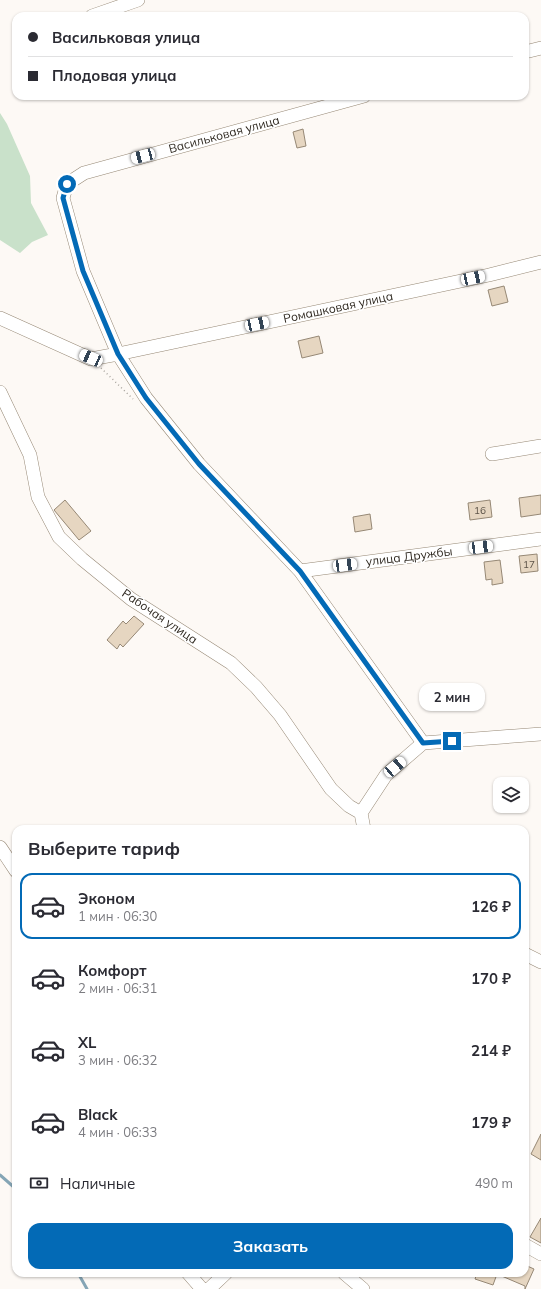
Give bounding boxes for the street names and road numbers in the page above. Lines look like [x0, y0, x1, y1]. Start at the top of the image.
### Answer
street label: Васильковая улица [167, 112, 281, 156]
street label: Ромашковая улица [282, 288, 394, 326]
street label: улица Дружбы [365, 543, 453, 569]
street label: Рабочая улица [119, 585, 201, 647]

